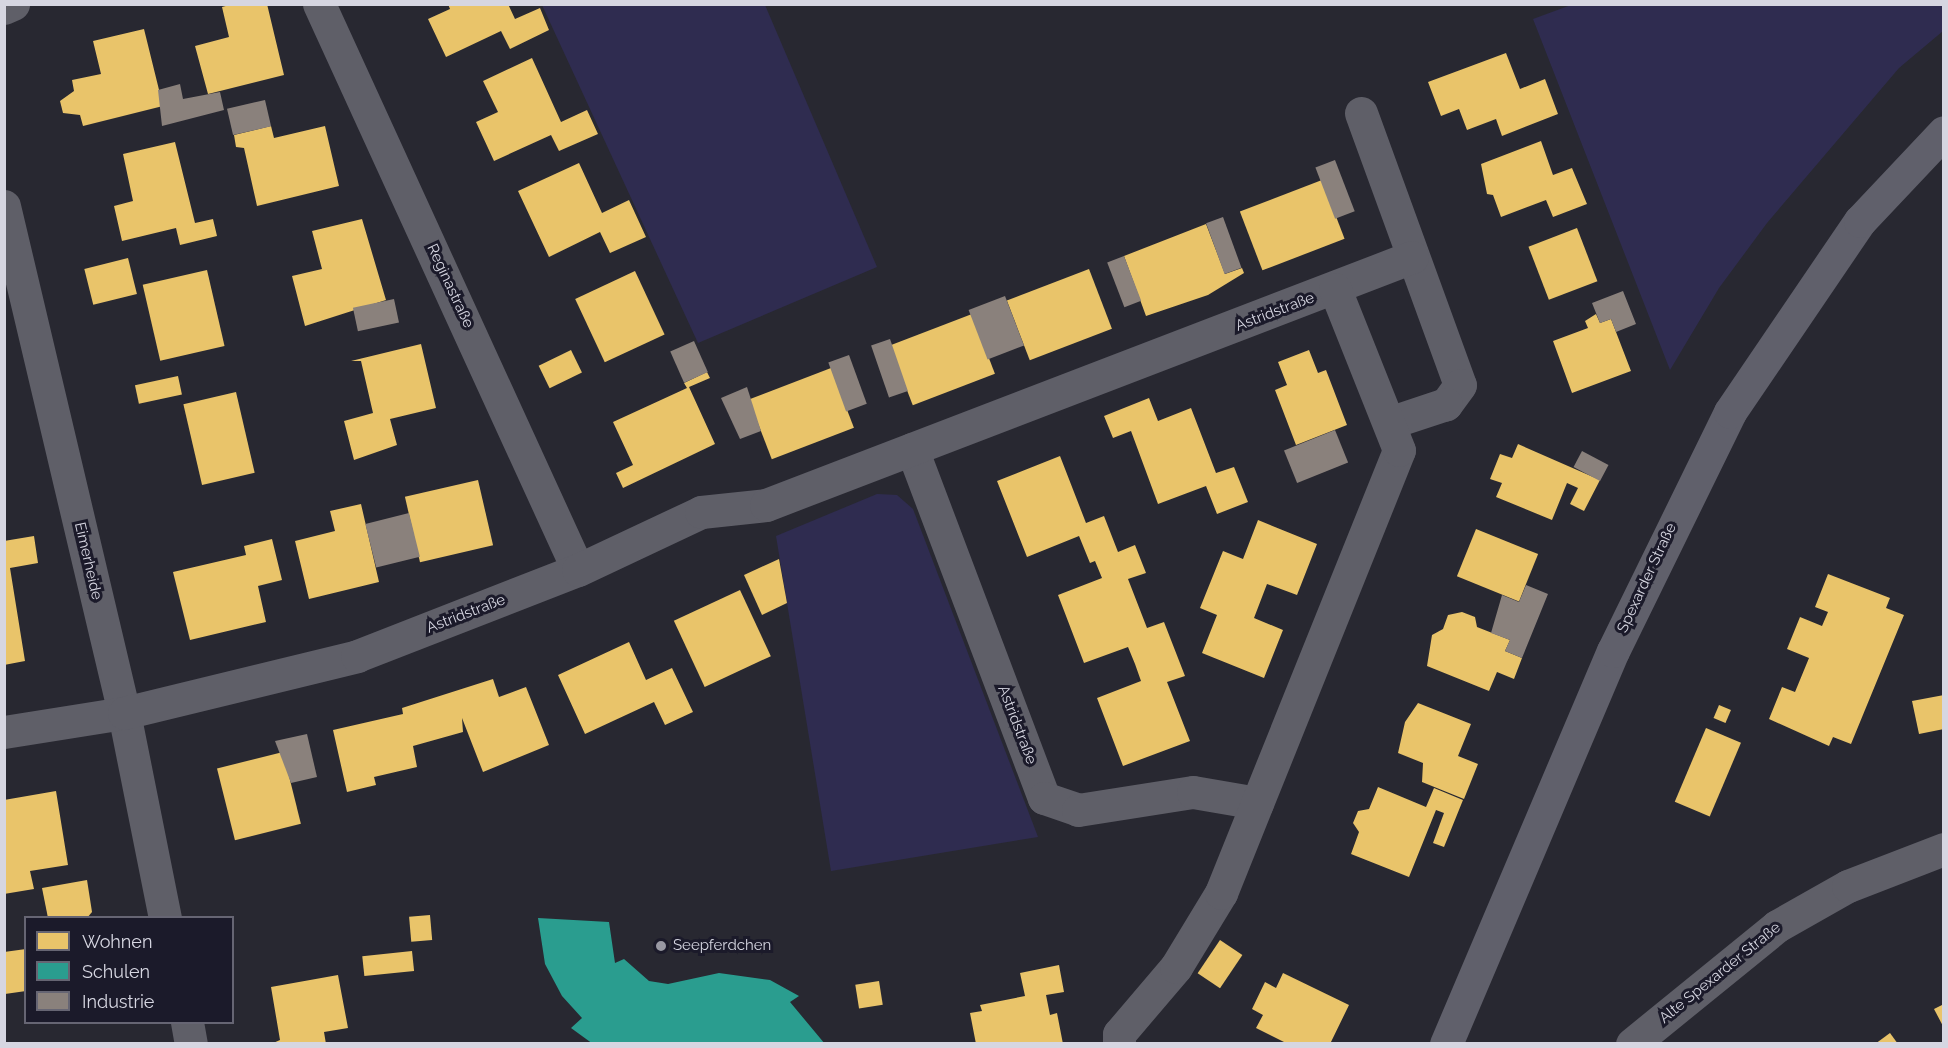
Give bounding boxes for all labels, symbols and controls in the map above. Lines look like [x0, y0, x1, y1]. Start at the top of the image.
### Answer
street label: Reginastraße [423, 241, 477, 331]
street label: Astridstraße [1233, 289, 1317, 335]
street label: Eimerheide [70, 520, 106, 602]
street label: Spexarder Straße [1614, 520, 1680, 636]
street label: Astridstraße [424, 591, 508, 637]
street label: Astridstraße [994, 683, 1040, 767]
legend [24, 916, 234, 1024]
street label: Alte Spexarder Straße [1656, 918, 1784, 1028]
text: Wohnen [82, 931, 152, 952]
place label: Seepferdchen [673, 937, 771, 955]
marker: Seepferdchen [654, 939, 668, 953]
text: Schulen [82, 961, 150, 982]
text: Industrie [82, 991, 154, 1012]

